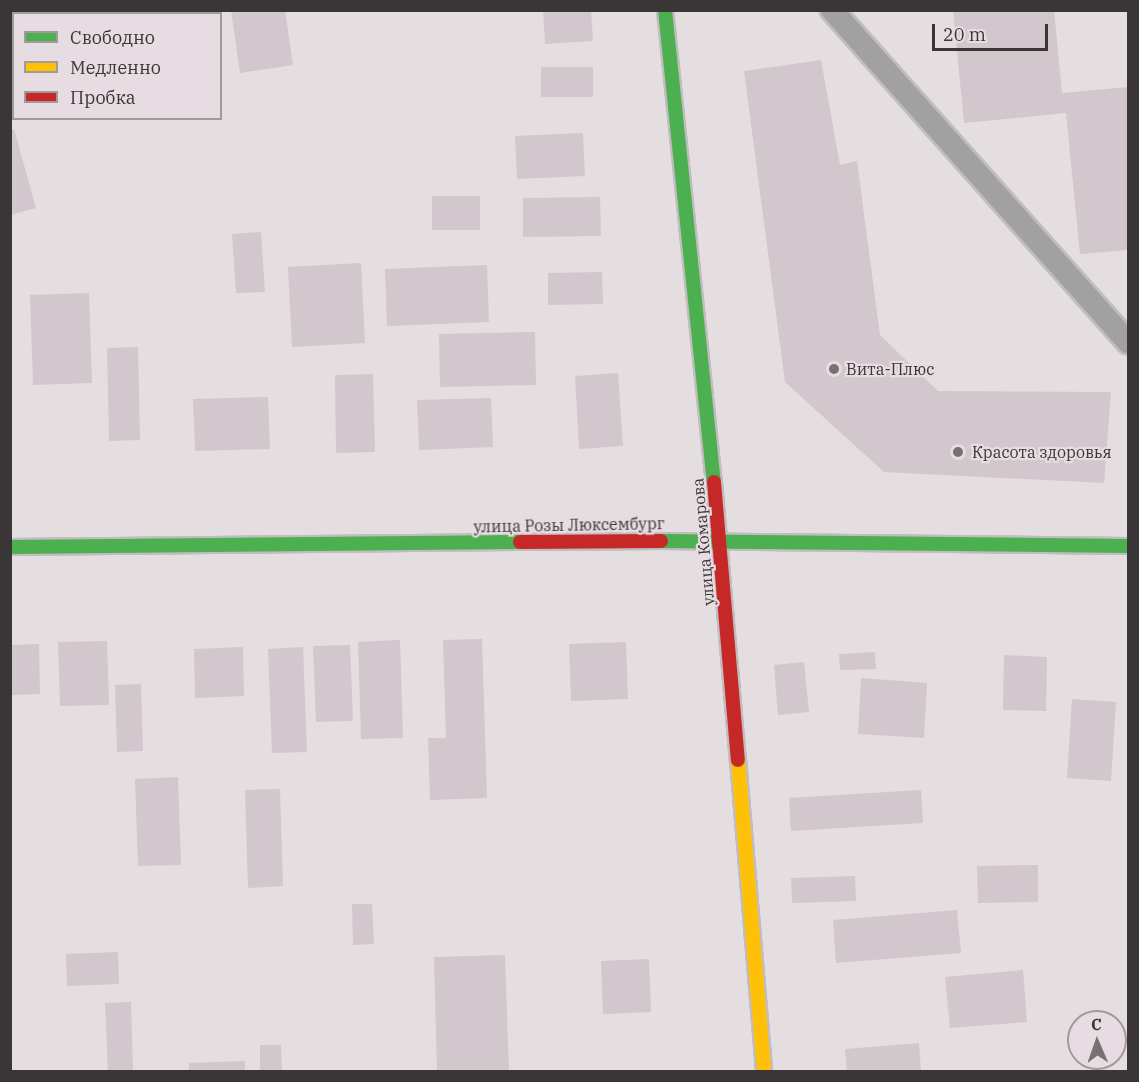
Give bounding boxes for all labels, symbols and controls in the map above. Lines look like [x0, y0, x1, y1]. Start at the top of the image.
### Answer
legend [12, 12, 222, 120]
scale bar [935, 12, 1050, 50]
text: 20 m [943, 23, 986, 46]
text: Свободно [70, 26, 155, 49]
text: Медленно [70, 56, 161, 79]
text: Пробка [70, 86, 136, 109]
place label: Вита-Плюс [846, 359, 934, 379]
marker: Вита-Плюс [827, 362, 841, 376]
place label: Красота здоровья [972, 442, 1112, 462]
marker: Красота здоровья [949, 443, 967, 461]
street label: улица Комарова [688, 477, 718, 607]
street label: улица Розы Люксембург [473, 514, 665, 536]
north arrow [1067, 1010, 1127, 1070]
text: С [1091, 1014, 1102, 1034]

